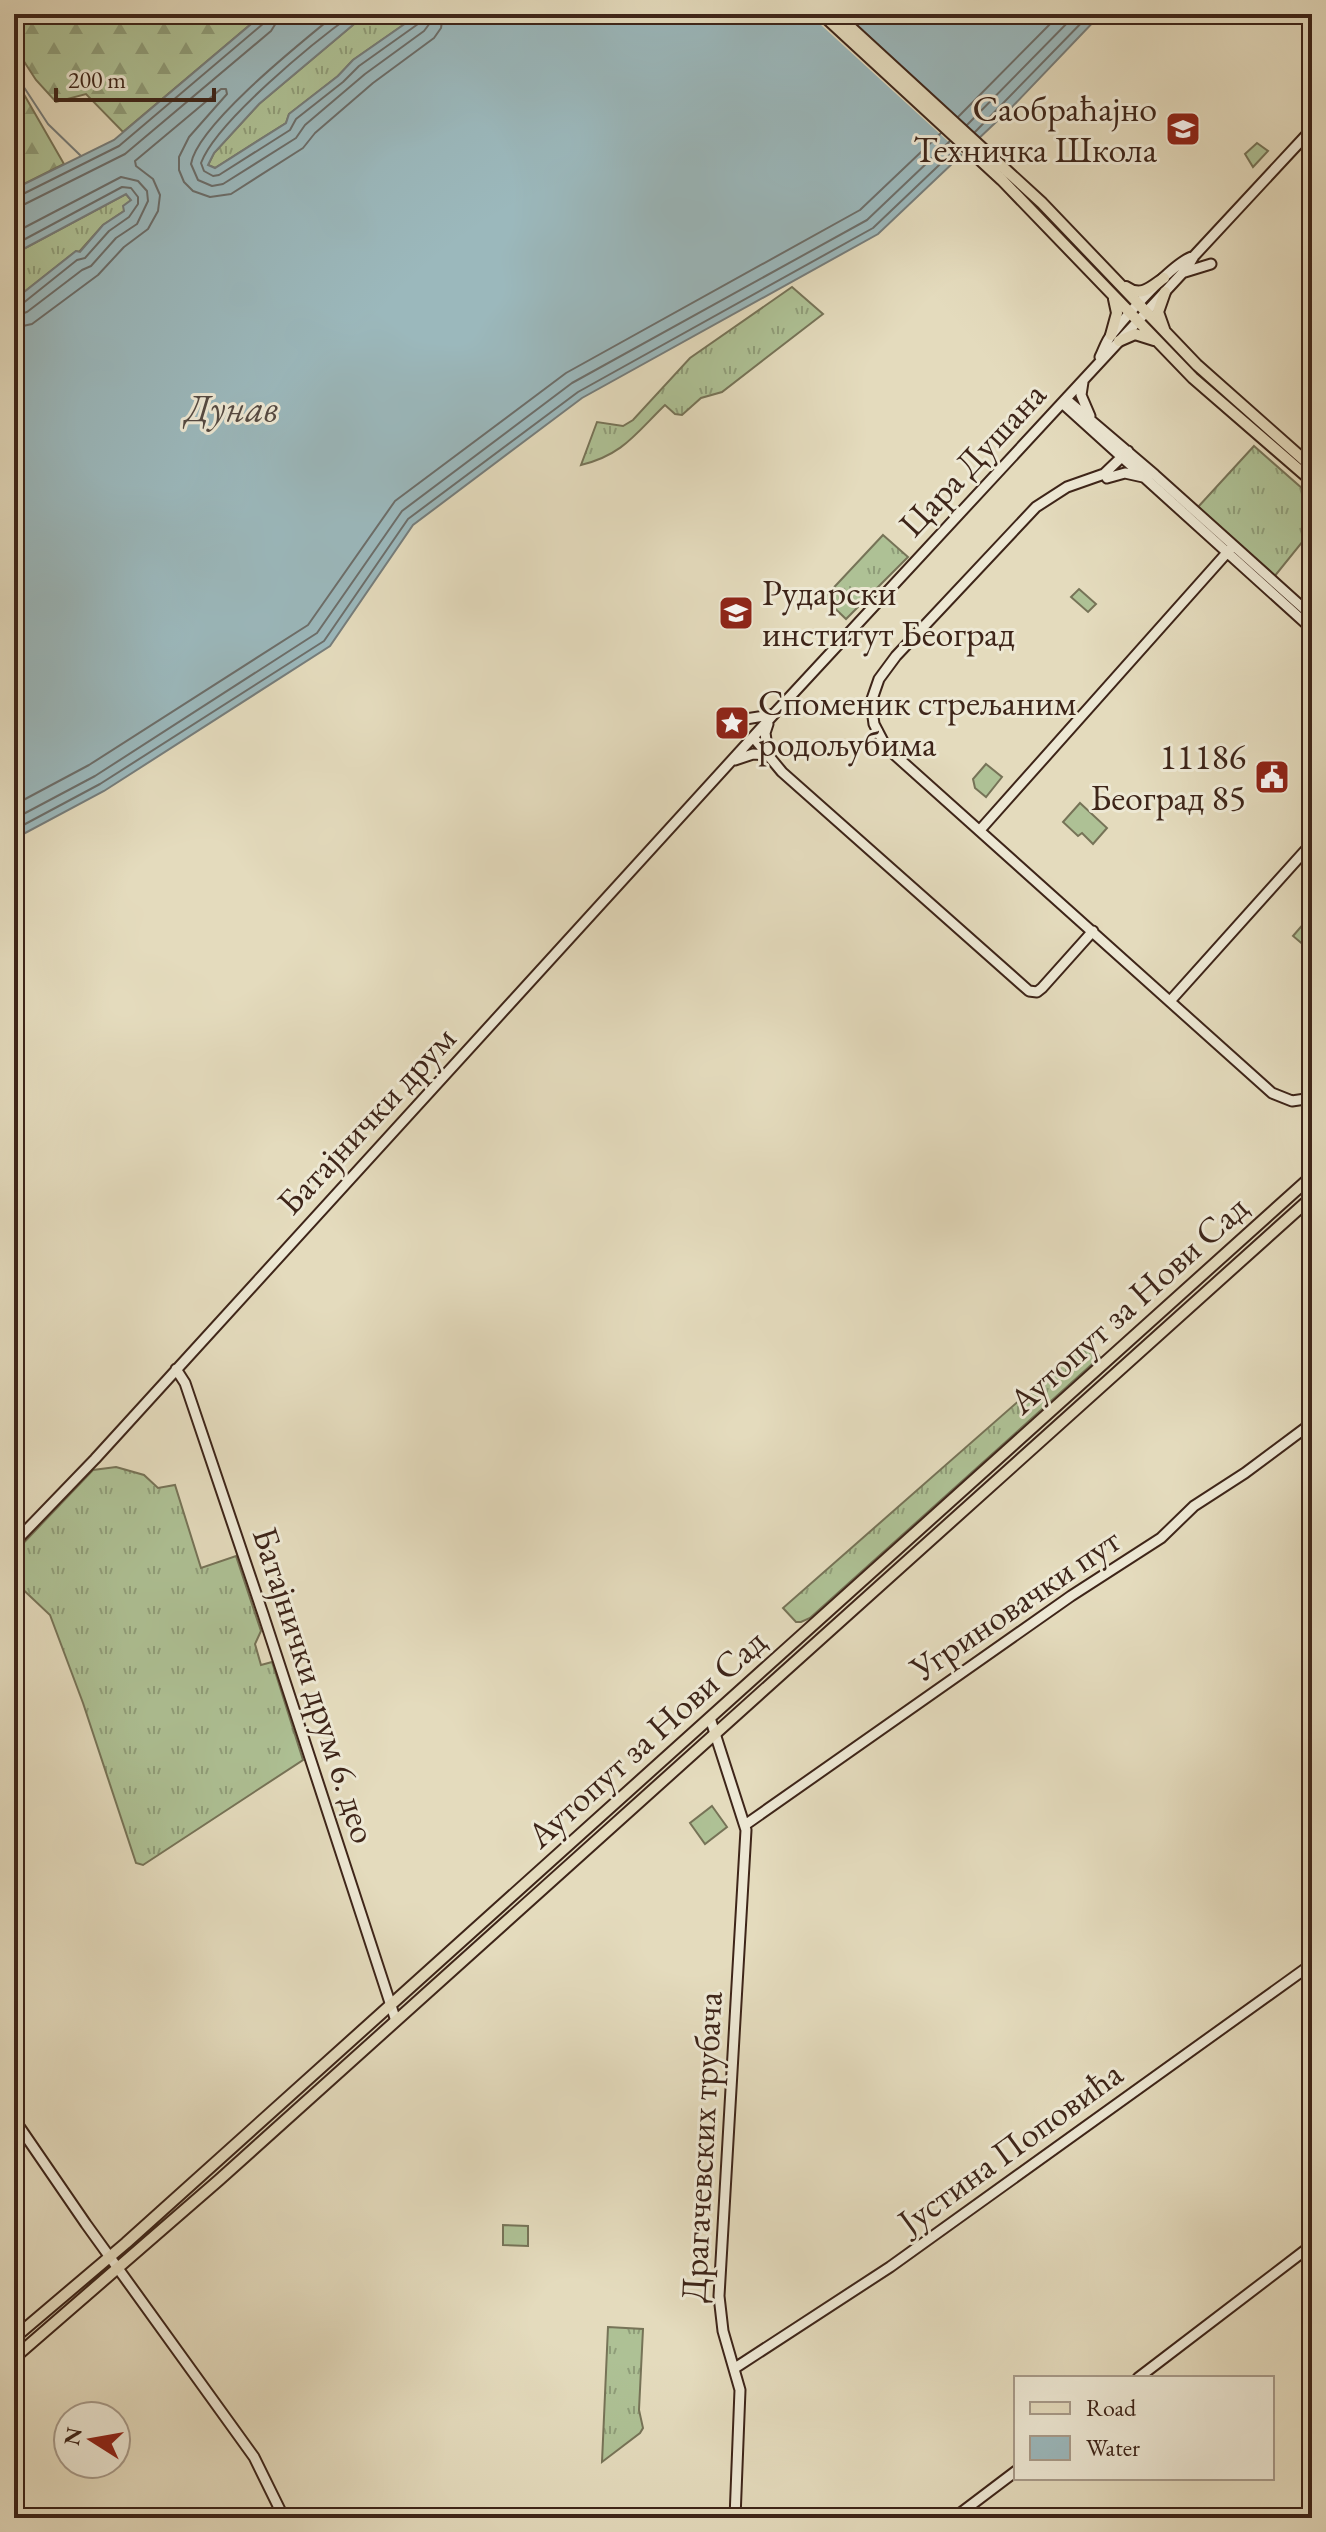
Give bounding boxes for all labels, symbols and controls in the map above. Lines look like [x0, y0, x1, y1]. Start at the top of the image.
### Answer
scale bar [56, 52, 214, 102]
text: 200 m [68, 64, 126, 95]
place label: Саобраћајно Техничка Школа [913, 85, 1158, 173]
school or university icon: Саобраћајно Техничка Школа [1164, 110, 1202, 148]
street label: Цара Душана [888, 371, 1056, 546]
water label: Дунав [182, 383, 279, 432]
place label: Рударски институт Београд [762, 569, 1015, 657]
school or university icon: Рударски институт Београд [717, 594, 755, 632]
place label: Споменик стрељаним родољубима [758, 679, 1077, 767]
place icon: Споменик стрељаним родољубима [713, 704, 751, 742]
place label: 11186 Београд 85 [1090, 733, 1246, 821]
public building icon: 11186 Београд 85 [1253, 758, 1291, 796]
street label: Батајнички друм [266, 1015, 466, 1225]
street label: Аутопут за Нови Сад [998, 1184, 1258, 1425]
street label: Угриновачки пут [900, 1516, 1129, 1692]
street label: Батајнички друм 6. део [242, 1521, 388, 1849]
street label: Аутопут за Нови Сад [516, 1618, 776, 1859]
street label: Драгачевских трубача [669, 1990, 733, 2304]
street label: Јустина Поповића [886, 2049, 1132, 2246]
legend [1014, 2376, 1274, 2480]
text: Road [1086, 2392, 1137, 2423]
north arrow [52, 2400, 132, 2480]
text: N [57, 2425, 89, 2448]
text: Water [1086, 2432, 1140, 2463]

